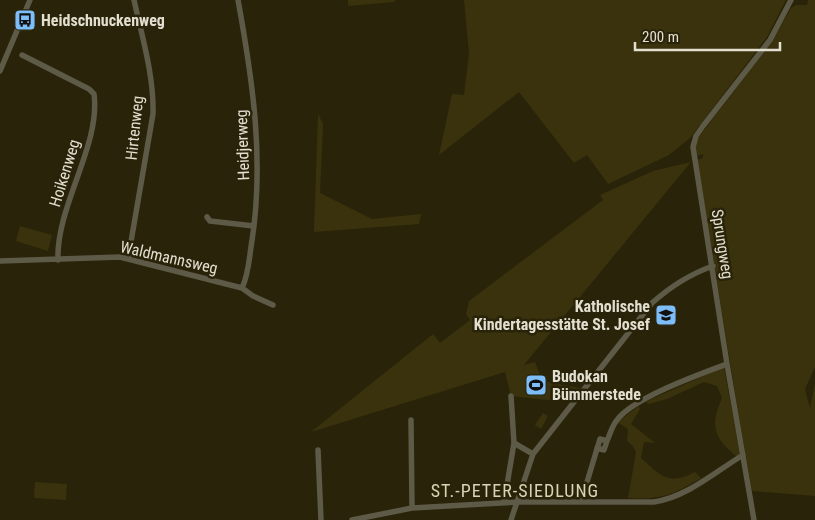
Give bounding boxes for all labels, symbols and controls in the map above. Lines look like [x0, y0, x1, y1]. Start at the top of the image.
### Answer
bus stop icon: Heidschnuckenweg [13, 8, 37, 32]
place label: Heidschnuckenweg [41, 11, 165, 30]
scale bar [635, 20, 780, 52]
text: 200 m [642, 28, 679, 46]
street label: Hirtenweg [122, 95, 147, 161]
street label: Heidjerweg [232, 109, 253, 181]
street label: Hoikenweg [45, 137, 84, 209]
street label: Sprungweg [708, 208, 737, 280]
street label: Waldmannsweg [118, 237, 219, 278]
place label: Katholische Kindertagesstätte St. Josef [474, 297, 651, 334]
school or university icon: Katholische Kindertagesstätte St. Josef [654, 303, 678, 327]
place label: Budokan Bümmerstede [552, 367, 641, 404]
sports icon: Budokan Bümmerstede [524, 373, 548, 397]
district label: ST.-PETER-SIEDLUNG [431, 480, 599, 501]

